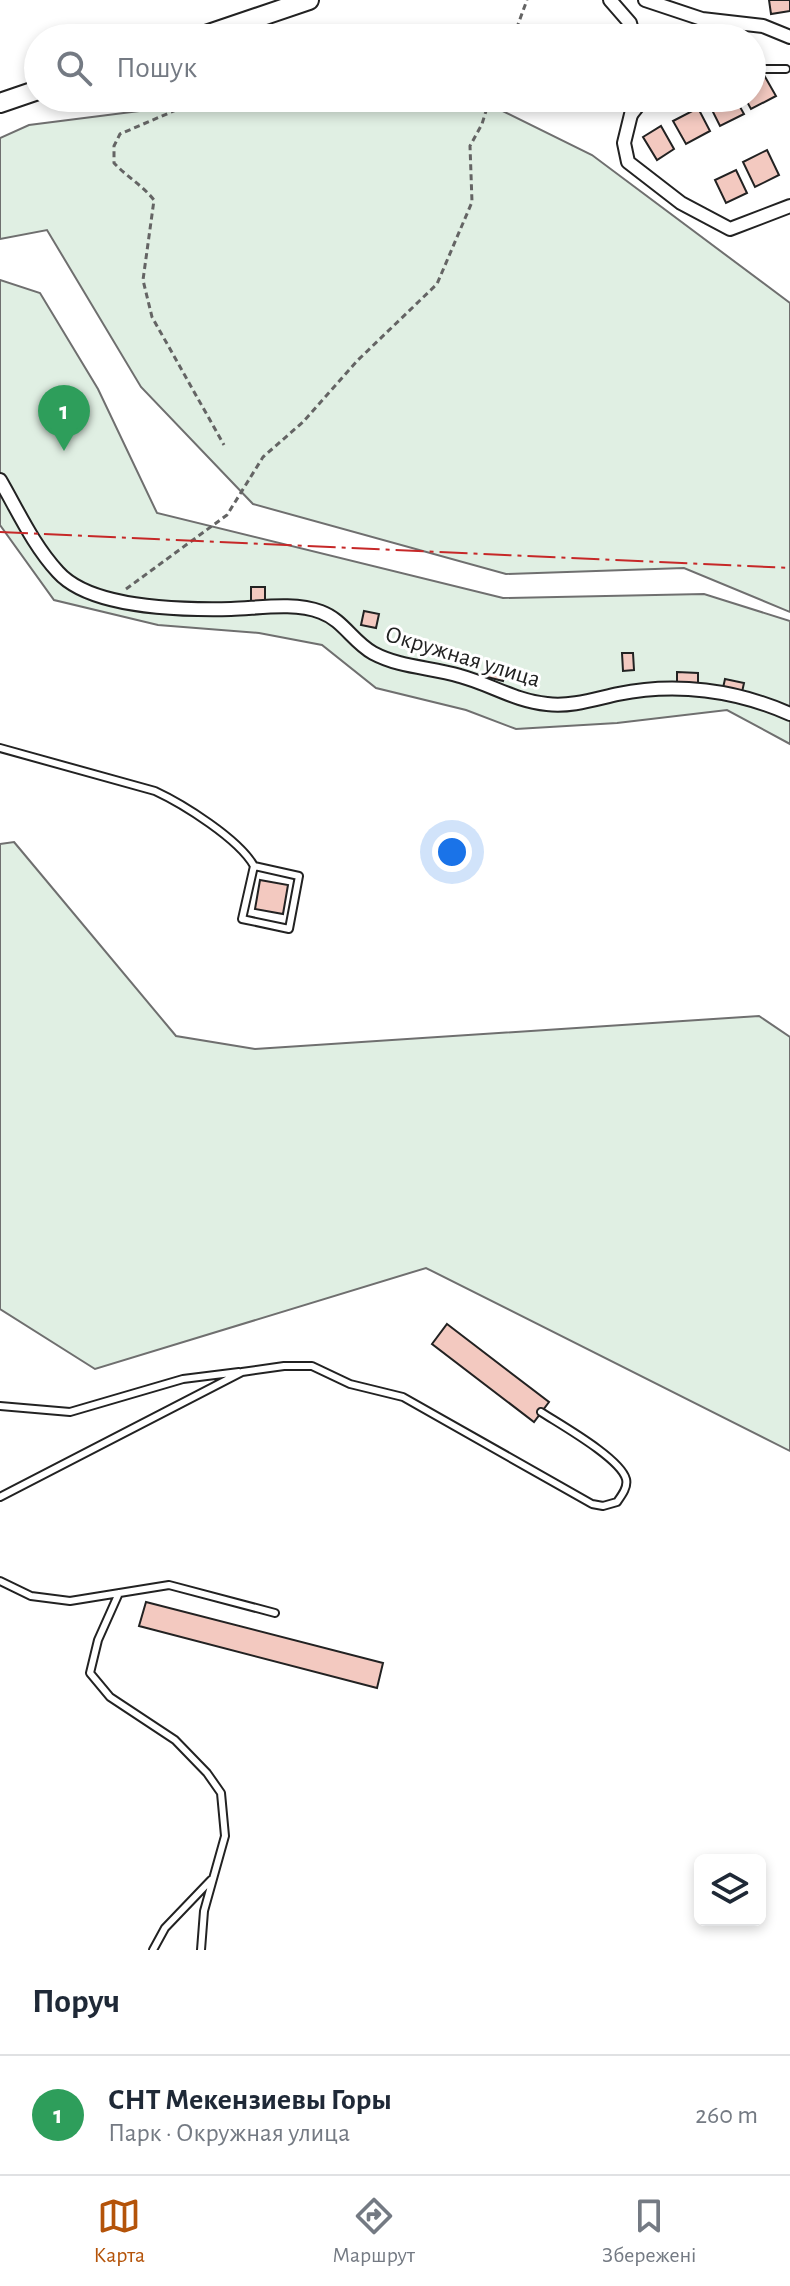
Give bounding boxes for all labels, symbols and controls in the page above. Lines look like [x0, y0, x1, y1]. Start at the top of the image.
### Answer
search box [24, 24, 766, 112]
icon: search [52, 46, 96, 90]
text: Пошук [116, 53, 197, 83]
pin: 1 [38, 385, 90, 451]
street label: Окружная улица [382, 622, 543, 692]
your location [432, 832, 472, 872]
map controls [694, 1854, 766, 1926]
button: layers [694, 1854, 766, 1926]
text: Поруч [32, 1985, 120, 2019]
text: СНТ Мекензиевы Горы [108, 2085, 392, 2115]
text: 1 [53, 2102, 63, 2128]
text: 260 m [695, 2102, 758, 2128]
text: Парк · Окружная улица [108, 2120, 350, 2146]
tab: Карта [94, 2194, 145, 2268]
tab: Маршрут [332, 2194, 415, 2268]
tab: Збережені [602, 2194, 696, 2268]

